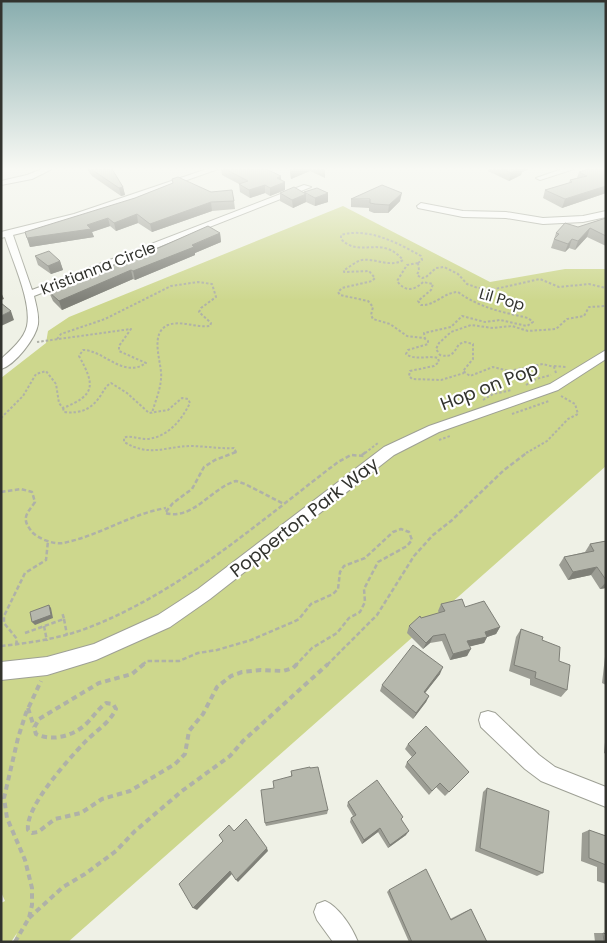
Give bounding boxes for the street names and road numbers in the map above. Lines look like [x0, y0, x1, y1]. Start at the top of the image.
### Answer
street label: Kristianna Circle [37, 236, 159, 300]
street label: Lil Pop [477, 283, 527, 315]
street label: Hop on Pop [436, 356, 542, 416]
street label: Popperton Park Way [225, 451, 383, 583]

